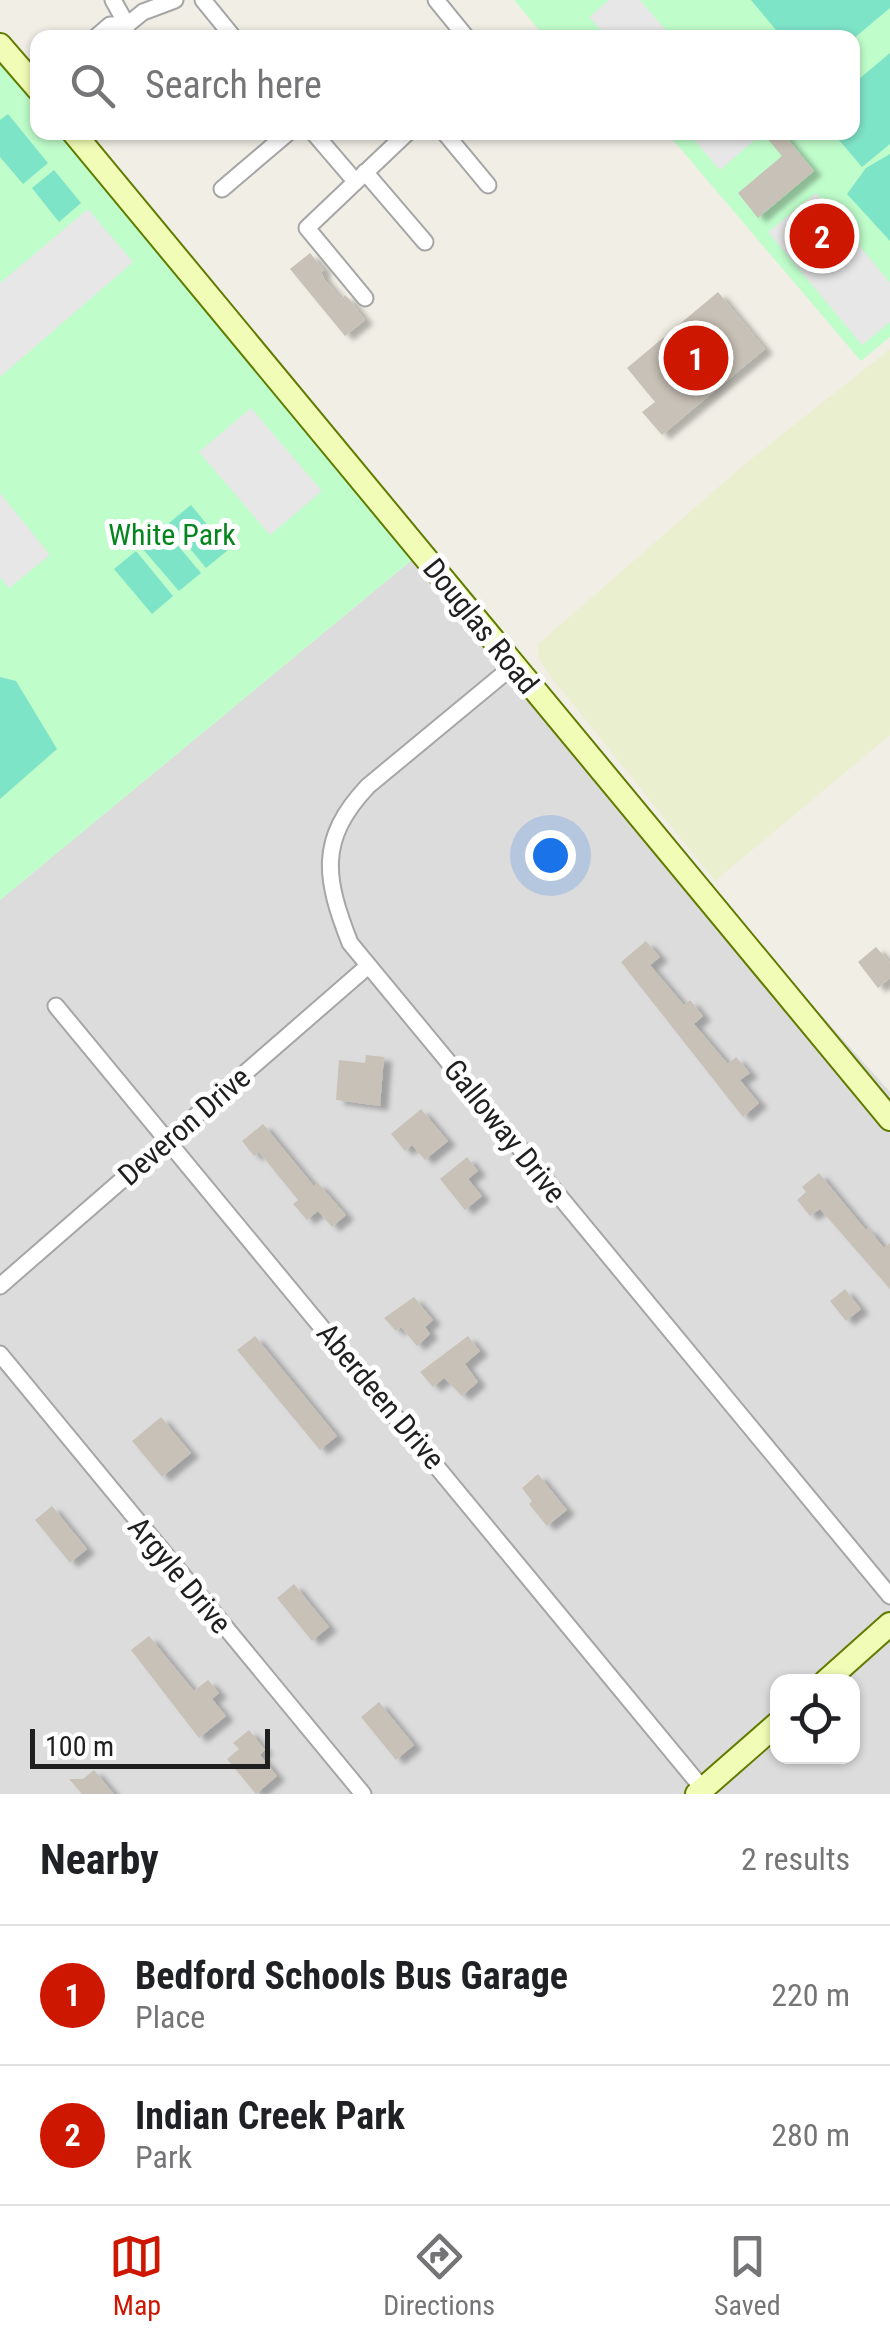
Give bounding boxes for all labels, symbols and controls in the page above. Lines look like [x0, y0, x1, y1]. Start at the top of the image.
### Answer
search box [30, 30, 860, 140]
icon: search [65, 58, 120, 113]
text: Search here [145, 63, 322, 107]
pin: 2 [790, 198, 854, 274]
pin: 1 [664, 320, 728, 396]
park label: White Park [108, 517, 236, 552]
street label: Douglas Road [416, 551, 546, 701]
your location [525, 830, 576, 881]
street label: Galloway Drive [437, 1052, 573, 1210]
street label: Deveron Drive [111, 1059, 257, 1193]
street label: Aberdeen Drive [310, 1316, 452, 1476]
street label: Argyle Drive [121, 1510, 239, 1640]
map controls [770, 1674, 860, 1764]
button: locate [770, 1674, 860, 1764]
scale bar [30, 1724, 270, 1768]
text: 100 m [45, 1730, 114, 1763]
text: Nearby [40, 1835, 159, 1884]
text: 2 results [741, 1840, 850, 1878]
text: Bedford Schools Bus Garage [135, 1954, 568, 1998]
text: 1 [64, 1976, 81, 2014]
text: 220 m [771, 1976, 850, 2014]
text: Place [135, 1998, 205, 2036]
text: Indian Creek Park [135, 2094, 405, 2138]
text: 2 [64, 2116, 81, 2154]
text: 280 m [771, 2116, 850, 2154]
text: Park [135, 2138, 192, 2176]
tab: Map [109, 2229, 164, 2322]
tab: Directions [383, 2229, 495, 2322]
tab: Saved [714, 2229, 781, 2322]

